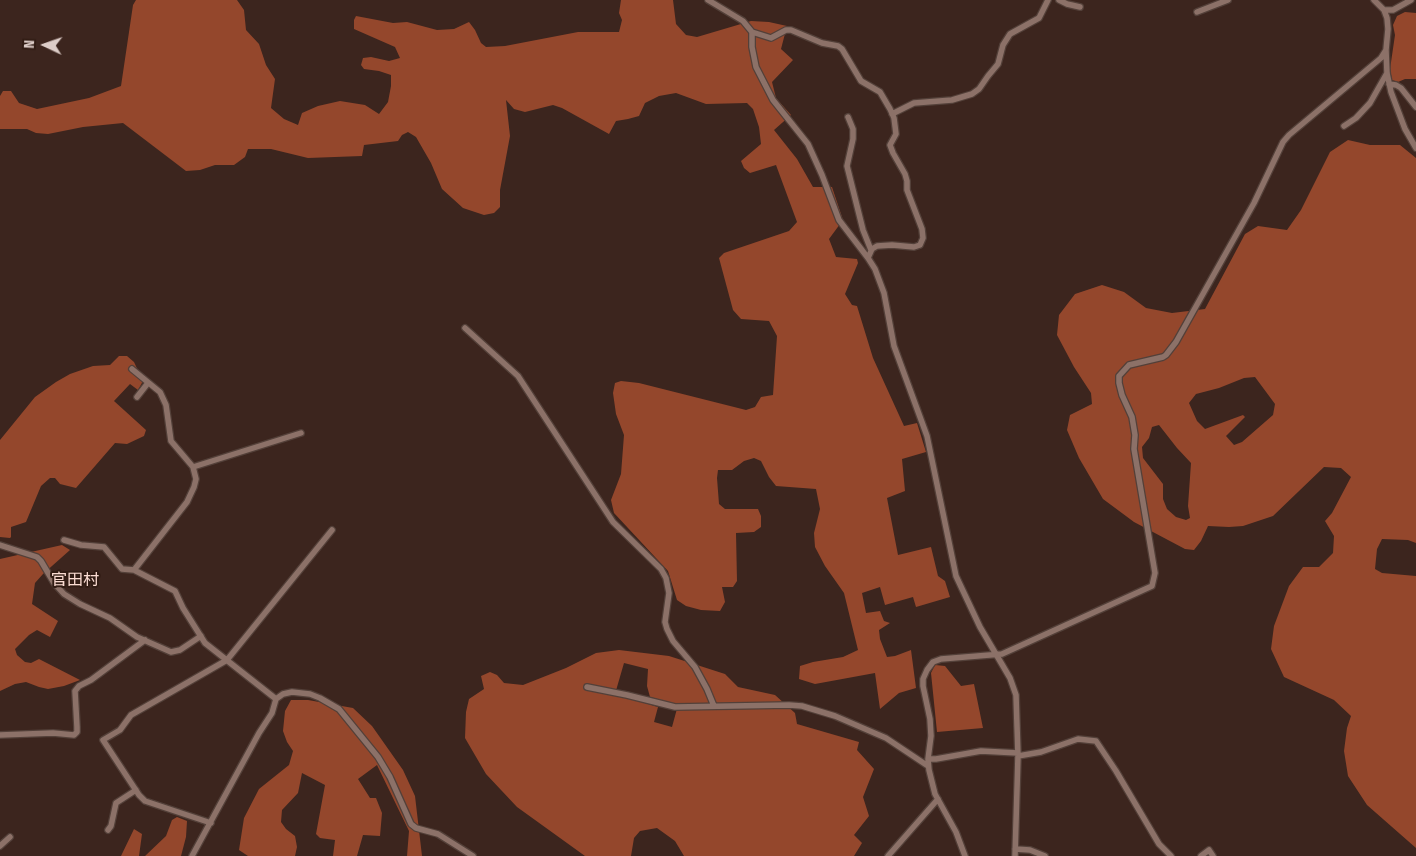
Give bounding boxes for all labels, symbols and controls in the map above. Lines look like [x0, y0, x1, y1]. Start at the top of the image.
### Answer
north arrow [20, 20, 70, 70]
text: N [21, 40, 38, 49]
district label: 官田村 [51, 571, 99, 591]

